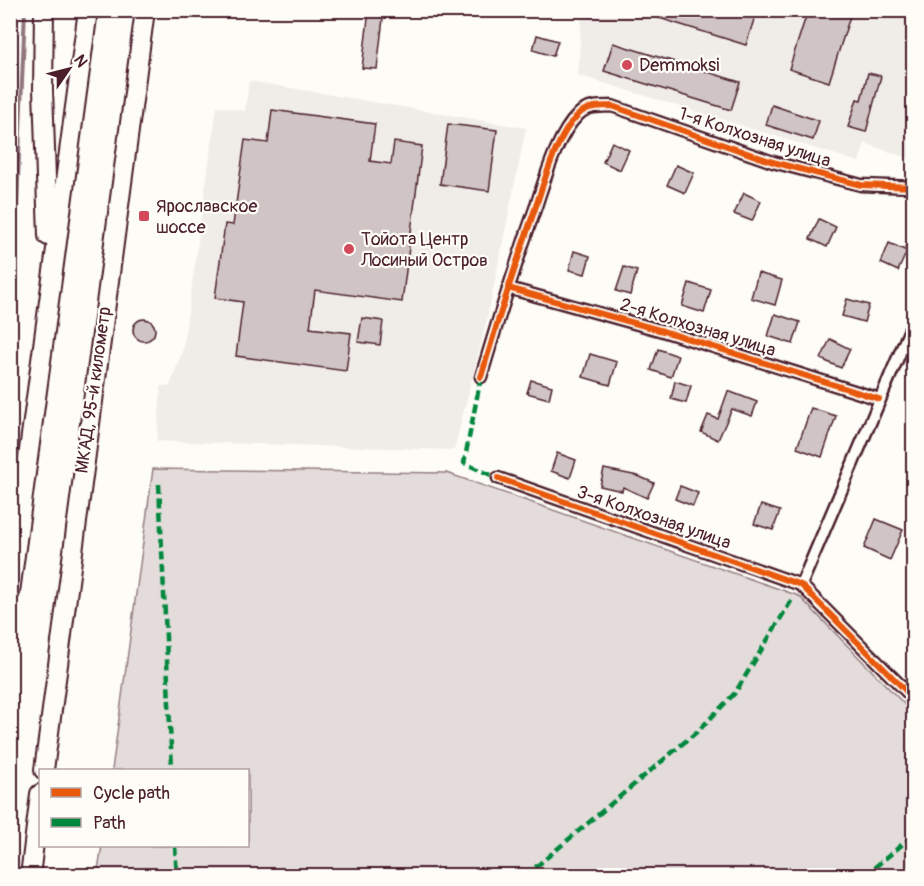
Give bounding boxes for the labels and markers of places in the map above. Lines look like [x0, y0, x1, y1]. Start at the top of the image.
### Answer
place label: Demmoksi [639, 54, 719, 77]
marker: Demmoksi [620, 58, 634, 72]
place label: Ярославское шоссе [156, 195, 258, 239]
marker: Ярославское шоссе [137, 209, 151, 223]
place label: Тойота Центр Лосиный Остров [360, 228, 488, 272]
marker: Тойота Центр Лосиный Остров [342, 242, 356, 256]

